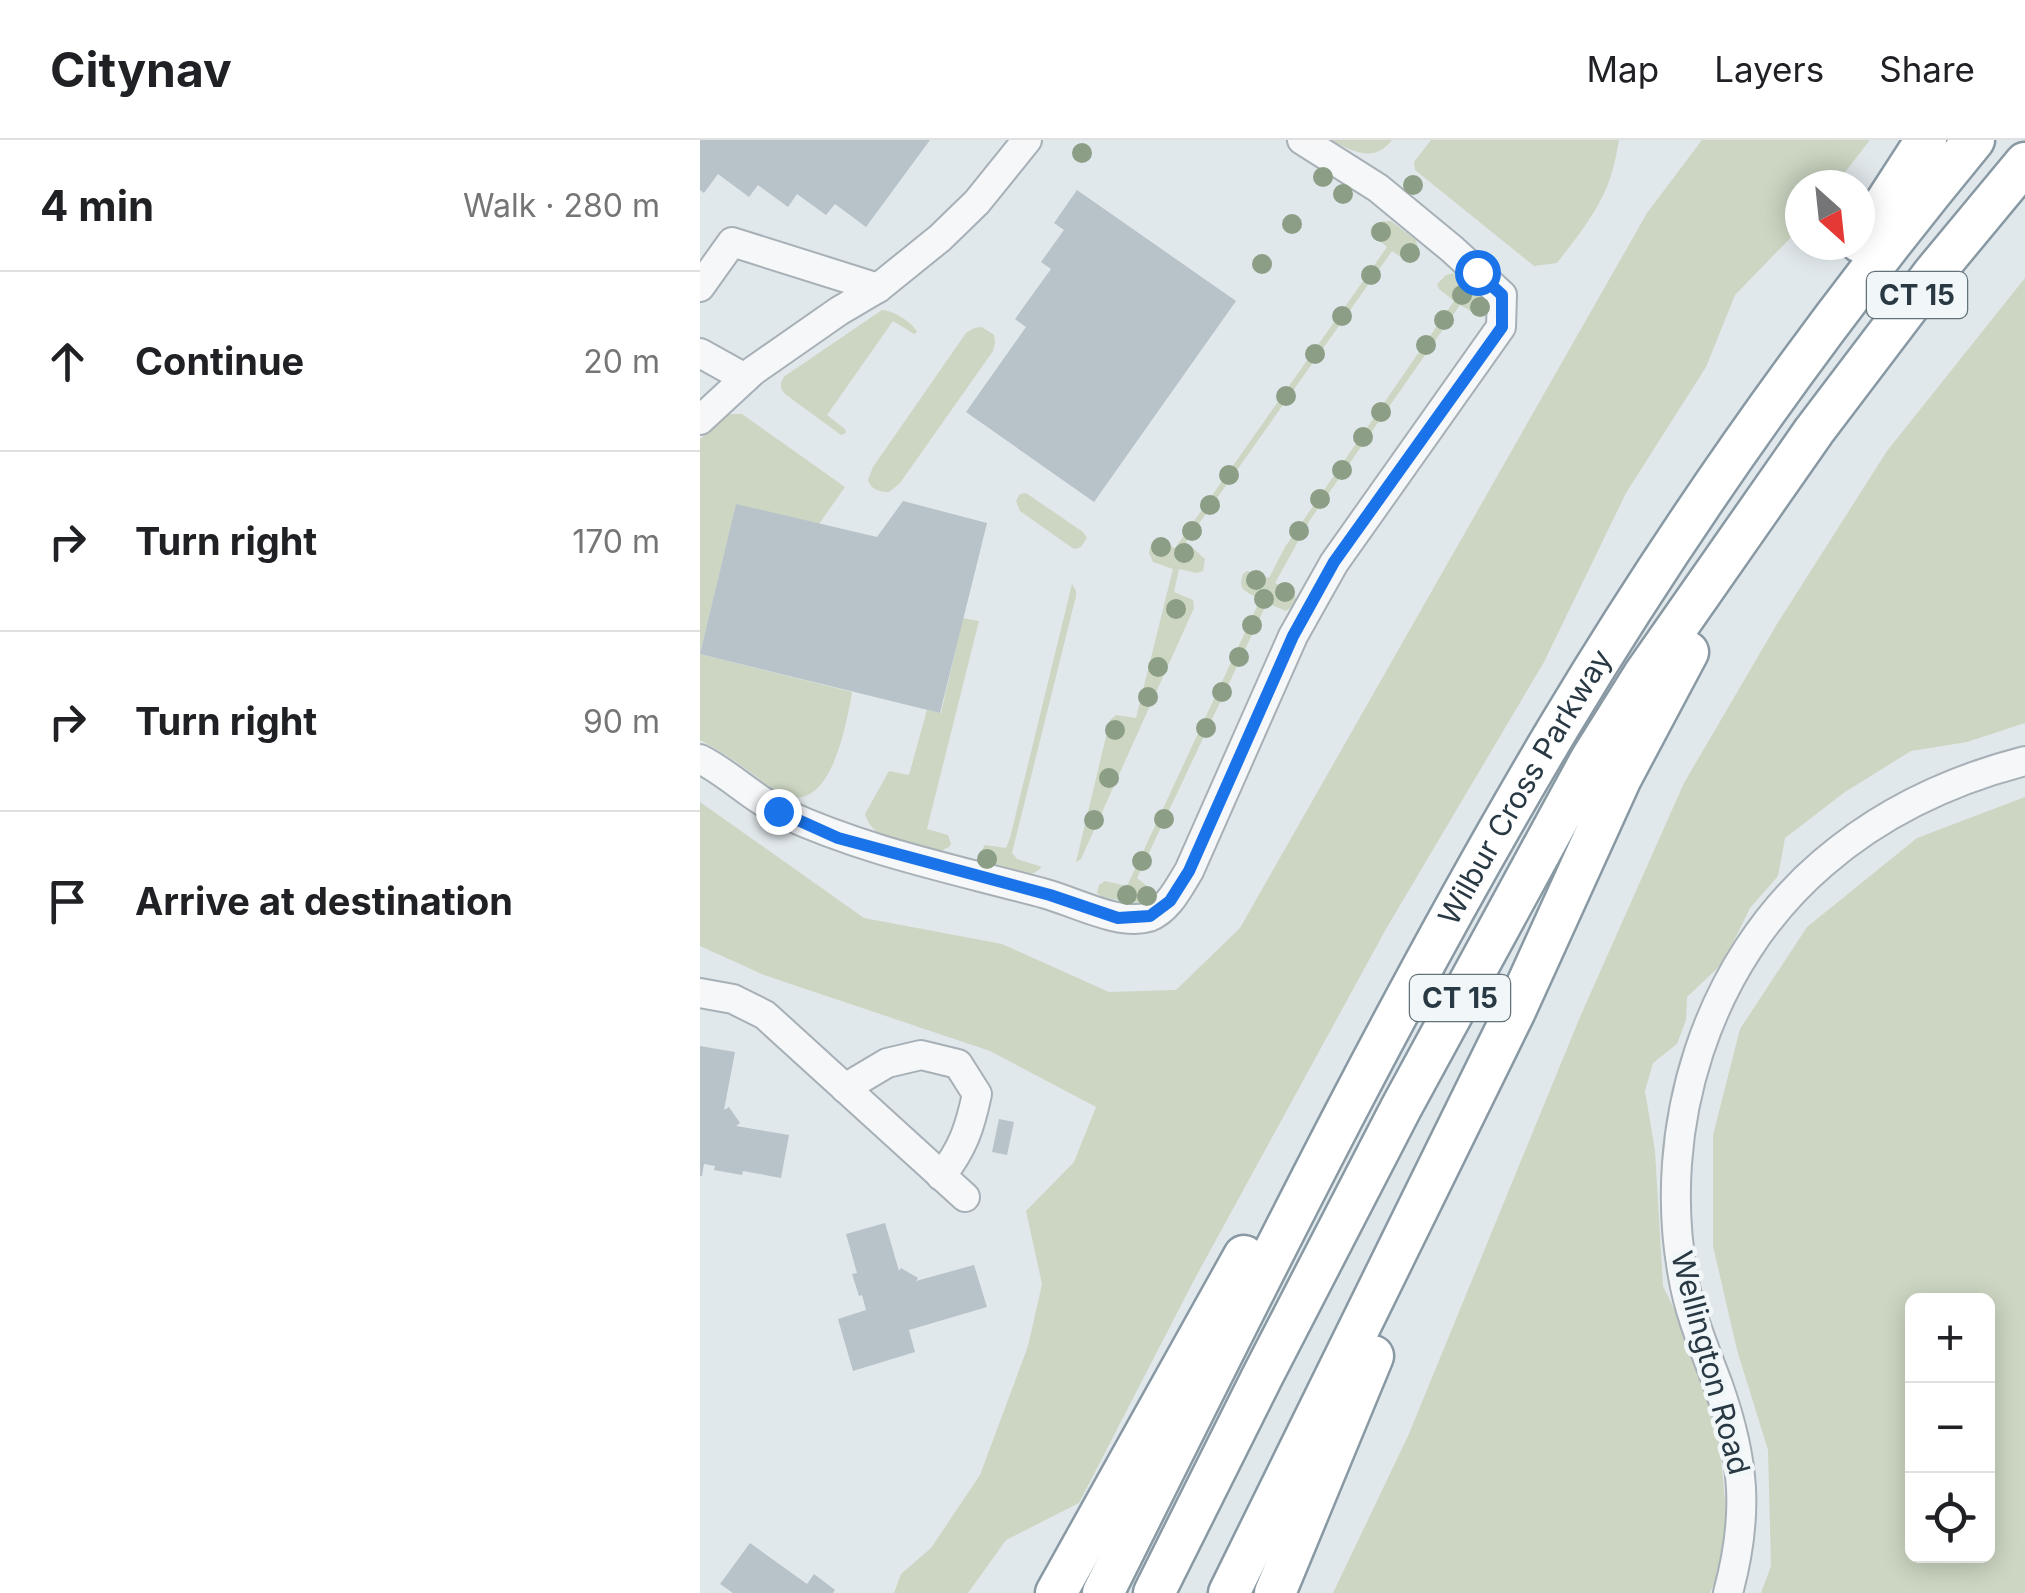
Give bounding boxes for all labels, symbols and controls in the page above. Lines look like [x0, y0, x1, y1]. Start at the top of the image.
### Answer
text: Citynav [50, 40, 232, 99]
text: Map [1587, 48, 1659, 90]
text: Layers [1714, 48, 1824, 90]
text: Share [1879, 48, 1975, 90]
north arrow [1785, 170, 1875, 260]
text: 4 min [40, 180, 154, 231]
text: Walk · 280 m [463, 186, 660, 225]
route start [1455, 250, 1501, 296]
road number: CT 15 [1867, 272, 1967, 318]
icon: ahead [40, 334, 95, 389]
text: Continue [135, 338, 304, 384]
text: 20 m [583, 342, 660, 381]
icon: right [40, 514, 95, 569]
text: Turn right [135, 518, 317, 564]
text: 170 m [572, 522, 660, 561]
street label: Wilbur Cross Parkway [1430, 642, 1619, 931]
icon: right [40, 694, 95, 749]
text: Turn right [135, 698, 317, 744]
text: 90 m [583, 702, 660, 741]
route end [756, 789, 802, 835]
icon: arrive [40, 874, 95, 929]
text: Arrive at destination [135, 878, 513, 924]
road number: CT 15 [1410, 975, 1510, 1021]
street label: Wellington Road [1664, 1247, 1758, 1478]
map controls [1905, 1293, 1995, 1563]
button: + [1905, 1293, 1995, 1383]
button: − [1905, 1383, 1995, 1473]
button: locate [1905, 1473, 1995, 1563]

